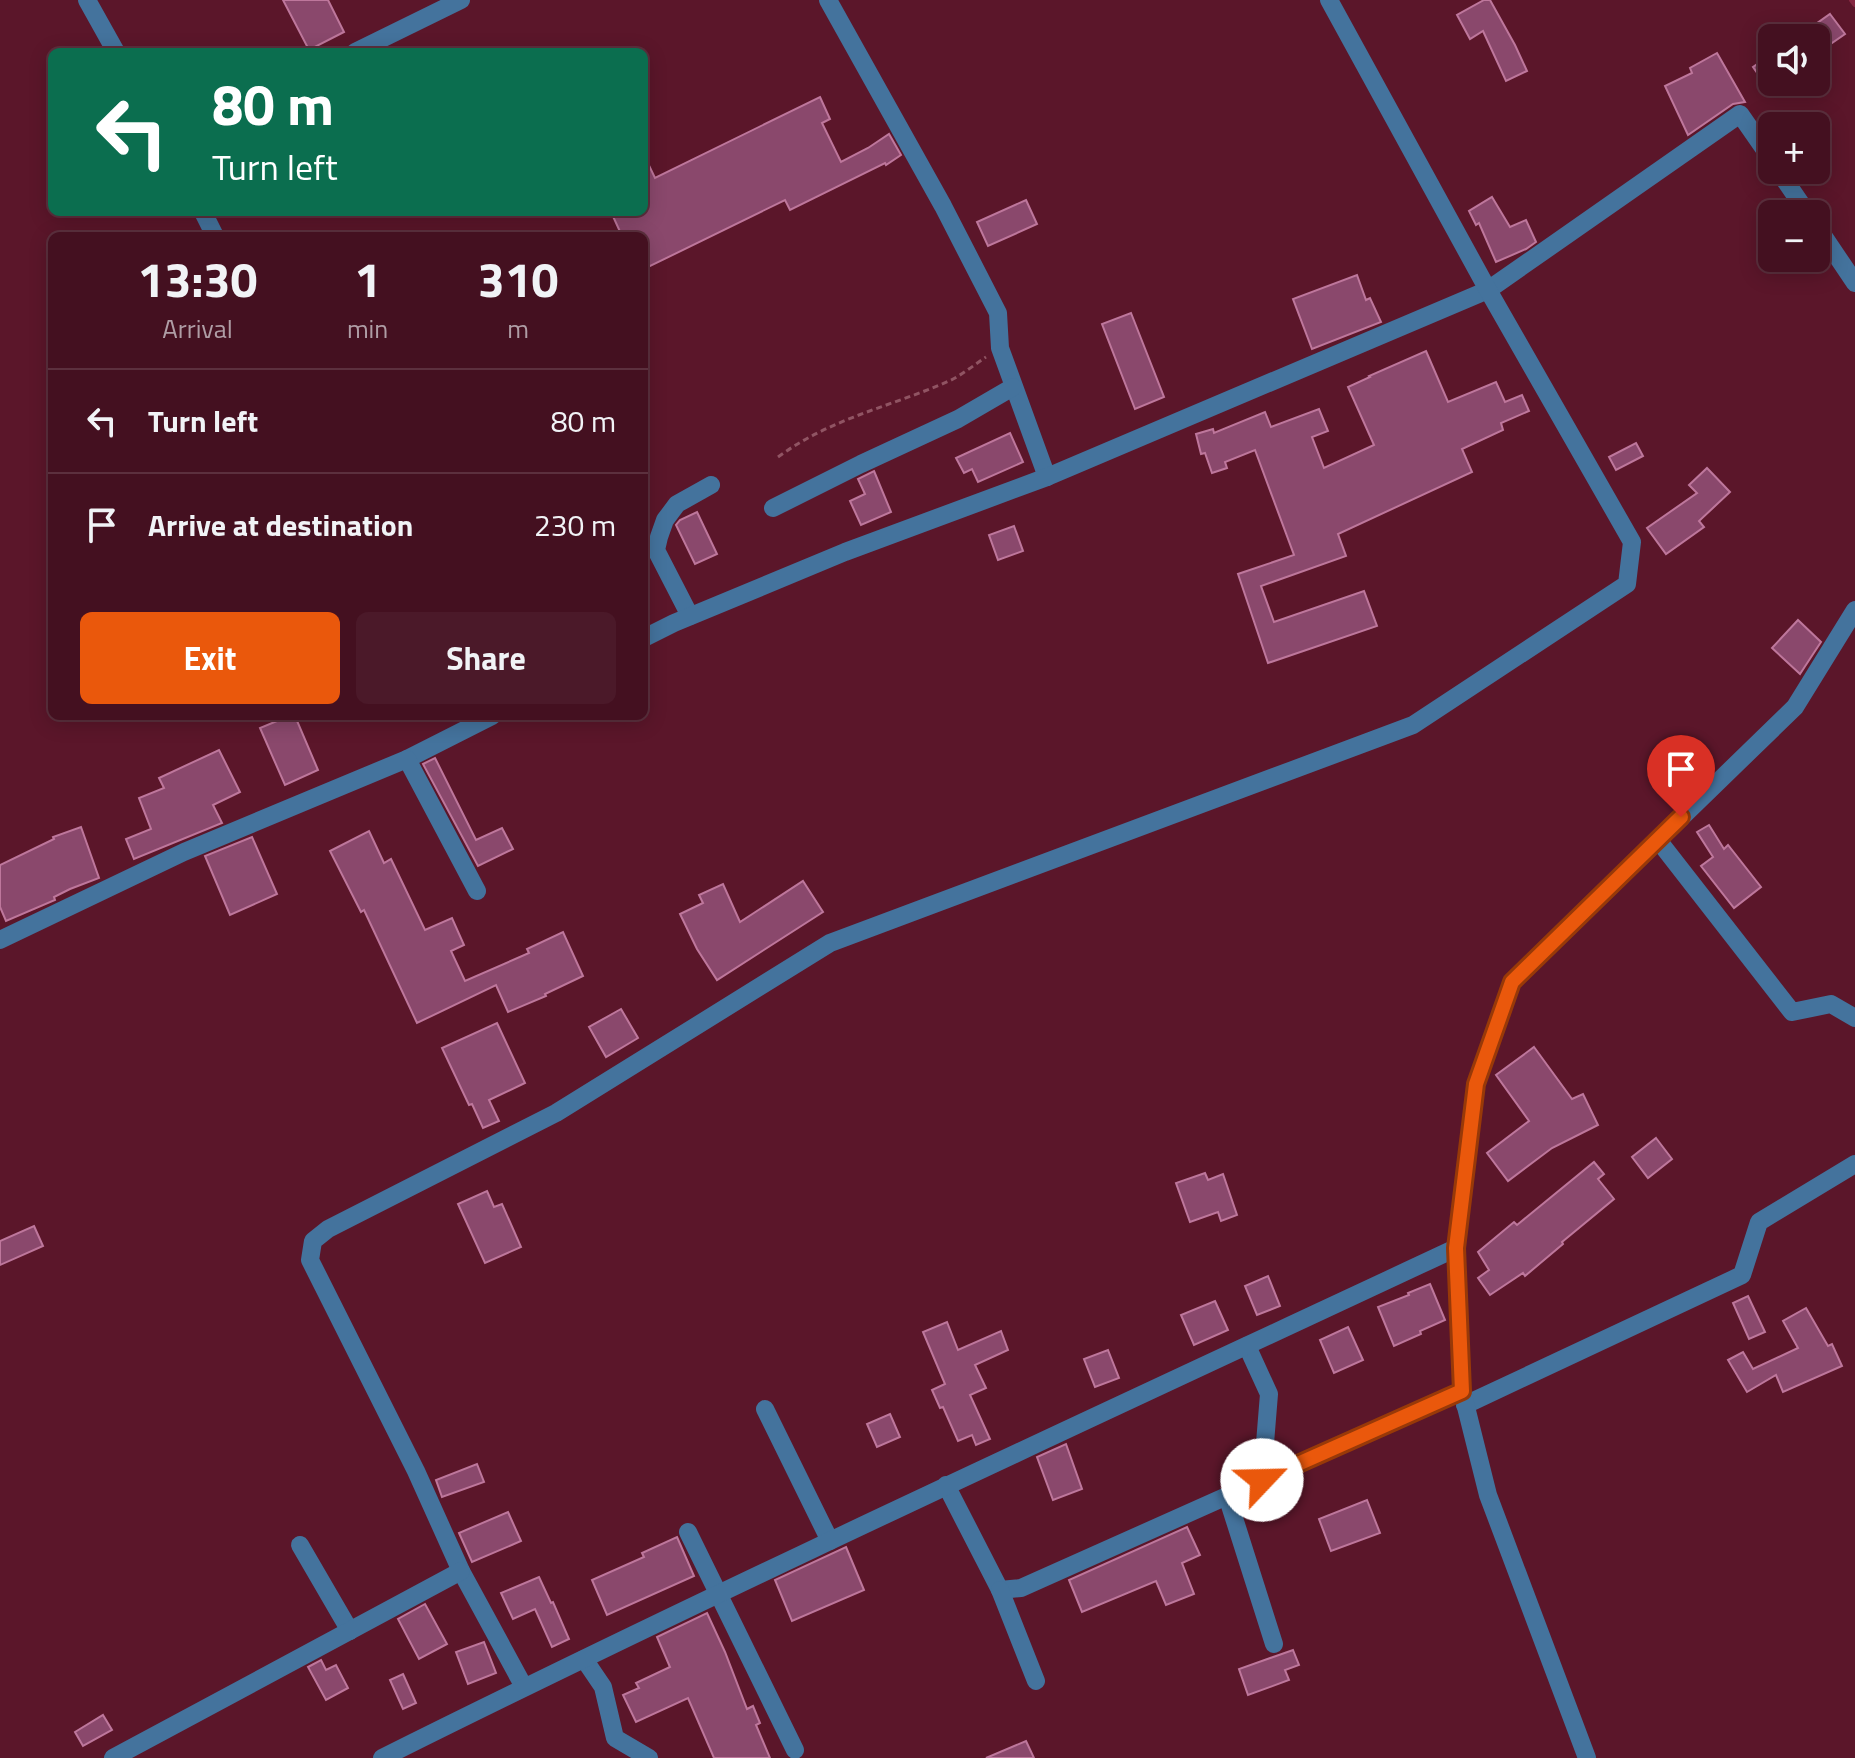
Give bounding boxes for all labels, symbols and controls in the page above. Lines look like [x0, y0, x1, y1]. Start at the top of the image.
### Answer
map controls [1758, 24, 1830, 272]
button: sound [1758, 24, 1830, 96]
text: 80 m [212, 62, 334, 147]
icon: left [80, 80, 184, 184]
button: + [1758, 112, 1830, 184]
text: Turn left [212, 139, 338, 194]
button: − [1758, 200, 1830, 272]
text: 13:30 [138, 243, 257, 316]
text: 1 [354, 243, 381, 316]
text: 310 [478, 243, 558, 316]
text: Arrival [162, 309, 233, 348]
text: min [347, 309, 388, 348]
text: m [507, 309, 529, 348]
text: Turn left [148, 398, 258, 444]
text: 80 m [551, 398, 616, 444]
icon: left [80, 399, 124, 443]
text: Arrive at destination [148, 502, 413, 548]
text: 230 m [534, 502, 616, 548]
icon: arrive [80, 503, 124, 547]
button: Exit [80, 612, 340, 704]
button: Share [356, 612, 616, 704]
pin [1647, 735, 1715, 817]
icon: arrive [1659, 747, 1703, 791]
position arrow [1220, 1438, 1304, 1522]

